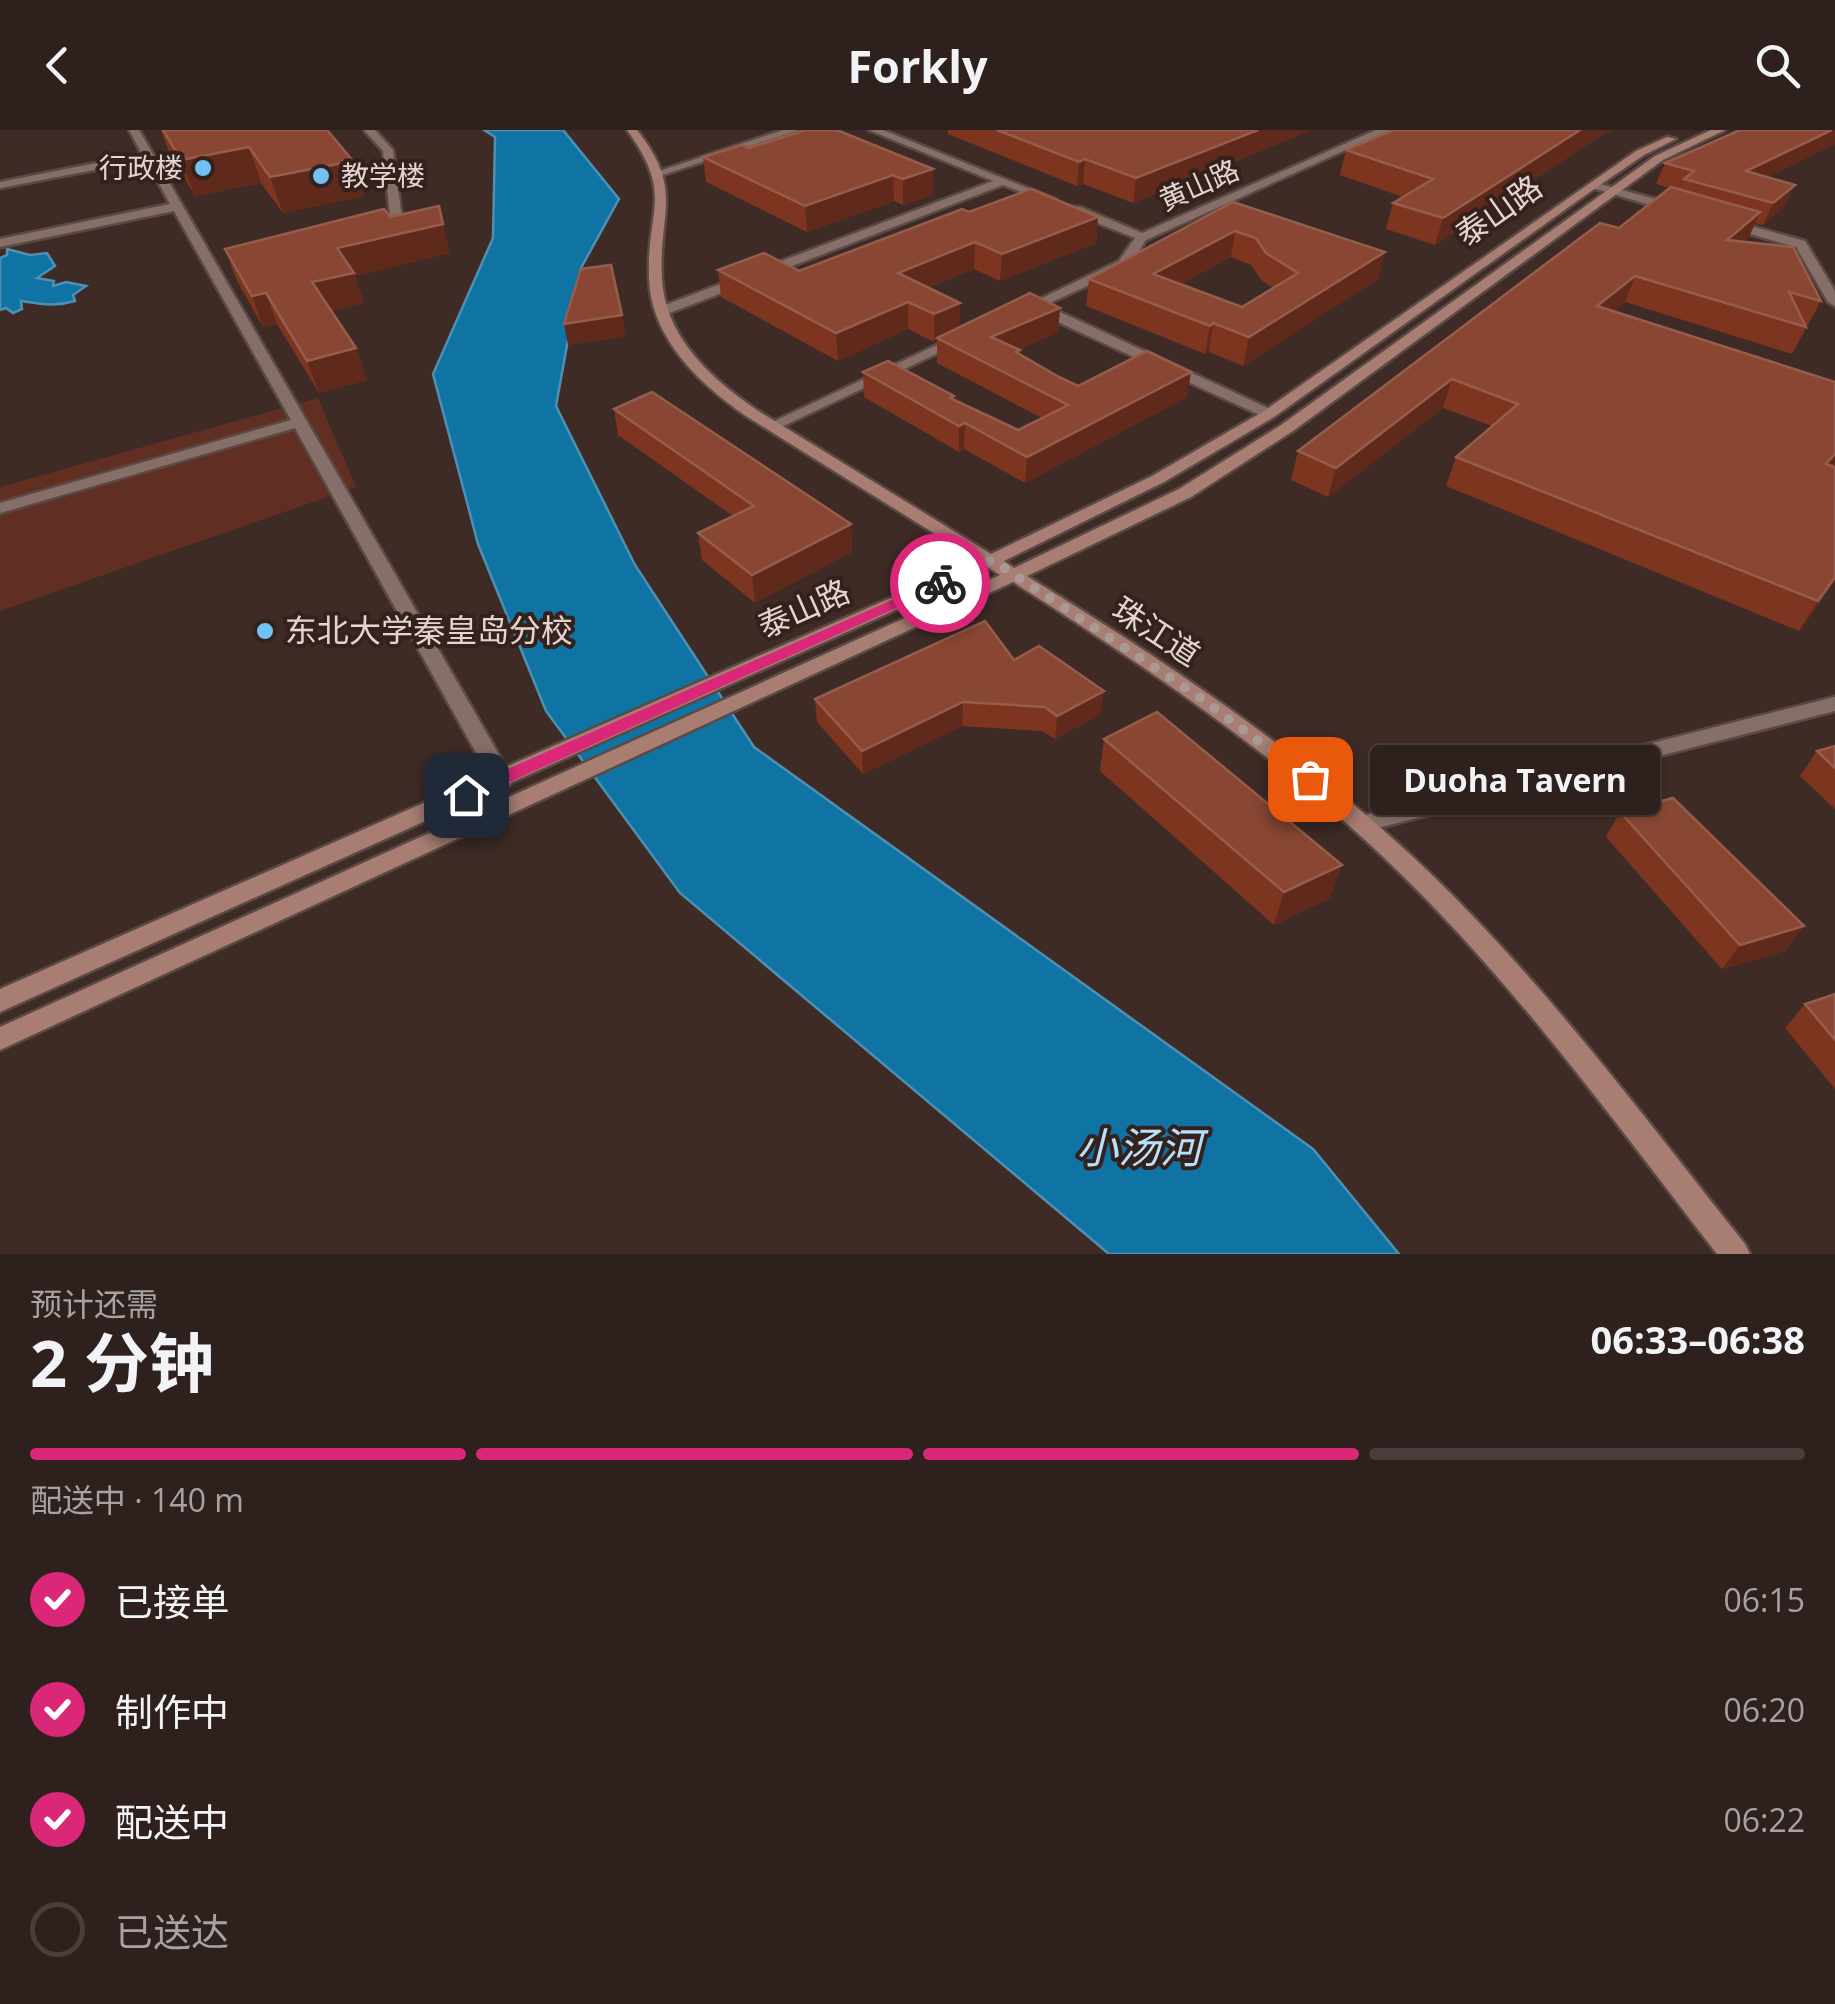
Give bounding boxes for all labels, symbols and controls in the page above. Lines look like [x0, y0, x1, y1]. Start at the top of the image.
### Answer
text: Forkly [847, 35, 988, 96]
icon: back [30, 38, 85, 93]
icon: search [1750, 38, 1805, 93]
place label: 行政楼 [99, 148, 183, 186]
street label: 黄山路 [1152, 150, 1245, 219]
place label: 教学楼 [341, 156, 425, 194]
marker: 行政楼 [192, 157, 214, 179]
marker: 教学楼 [310, 165, 332, 187]
street label: 泰山路 [1446, 165, 1550, 255]
courier [890, 533, 990, 633]
icon: bike [913, 556, 968, 611]
street label: 泰山路 [751, 568, 856, 647]
street label: 珠江道 [1105, 587, 1209, 675]
place label: 东北大学秦皇岛分校 [285, 608, 573, 651]
marker: 东北大学秦皇岛分校 [254, 620, 276, 642]
pin [1268, 737, 1353, 822]
callout: Duoha Tavern [1370, 744, 1660, 814]
icon: bag [1283, 752, 1338, 807]
pin [424, 753, 509, 838]
text: Duoha Tavern [1403, 758, 1627, 801]
icon: home [439, 768, 494, 823]
water label: 小汤河 [1076, 1118, 1209, 1175]
text: 预计还需 [30, 1282, 158, 1325]
text: 06:33–06:38 [1591, 1313, 1805, 1365]
text: 2 分钟 [30, 1318, 214, 1406]
text: 配送中 · 140 m [30, 1478, 244, 1521]
icon: check [30, 1572, 85, 1627]
text: 已接单 [115, 1575, 229, 1627]
text: 06:15 [1723, 1578, 1805, 1621]
icon: check [30, 1682, 85, 1737]
text: 制作中 [115, 1685, 229, 1737]
text: 06:20 [1723, 1688, 1805, 1731]
icon: check [30, 1792, 85, 1847]
text: 配送中 [115, 1795, 229, 1847]
text: 06:22 [1723, 1798, 1805, 1841]
text: 已送达 [115, 1905, 229, 1957]

